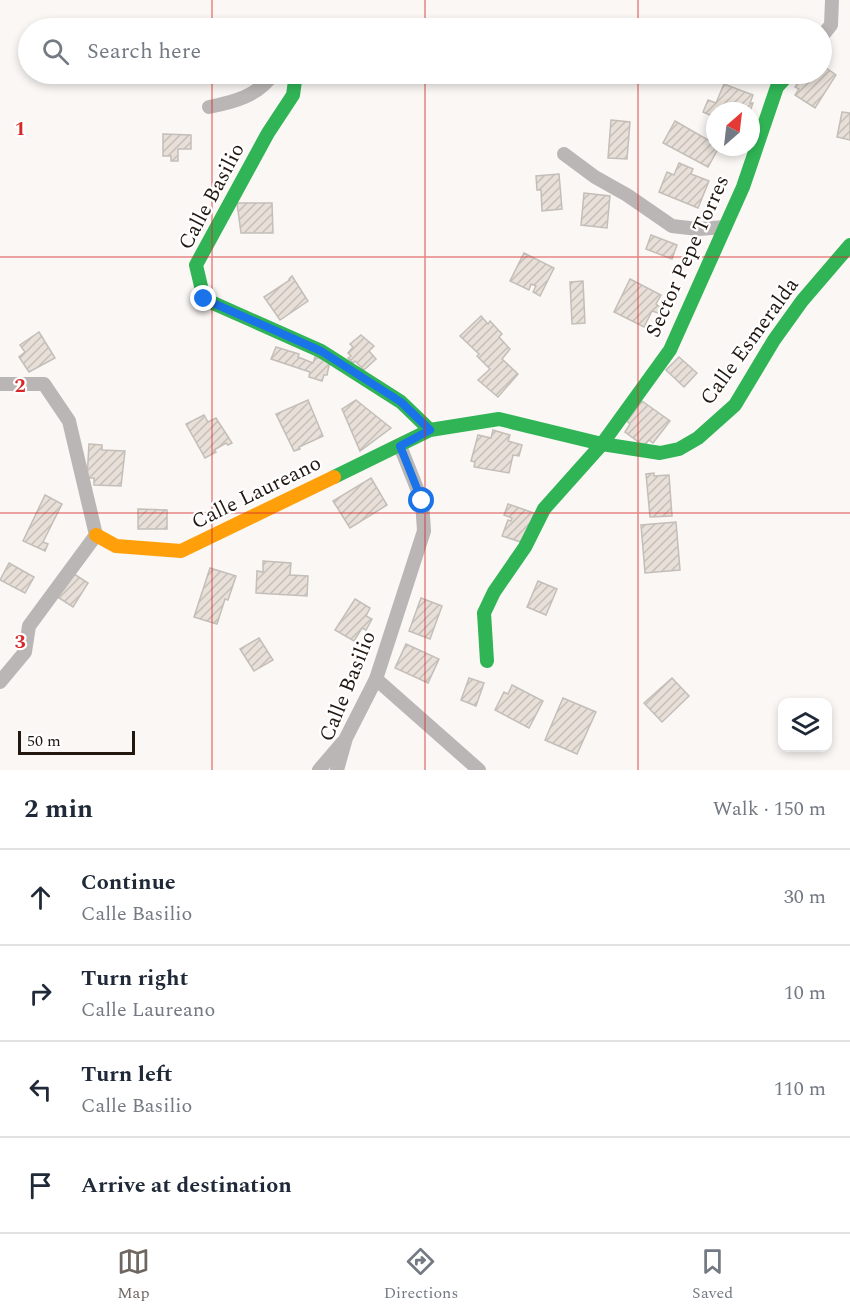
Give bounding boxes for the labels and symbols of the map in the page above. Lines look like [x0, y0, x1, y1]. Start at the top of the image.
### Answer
north arrow [706, 102, 760, 156]
text: 1 [14, 114, 26, 144]
street label: Calle Basilio [170, 137, 253, 256]
street label: Sector Pepe Torres [638, 170, 738, 343]
street label: Calle Esmeralda [692, 270, 808, 412]
route end [190, 285, 216, 311]
text: 2 [14, 371, 26, 401]
street label: Calle Laureano [186, 448, 327, 538]
route start [408, 487, 434, 513]
street label: Calle Basilio [311, 626, 385, 747]
text: 3 [14, 627, 26, 657]
scale bar [18, 728, 135, 756]

